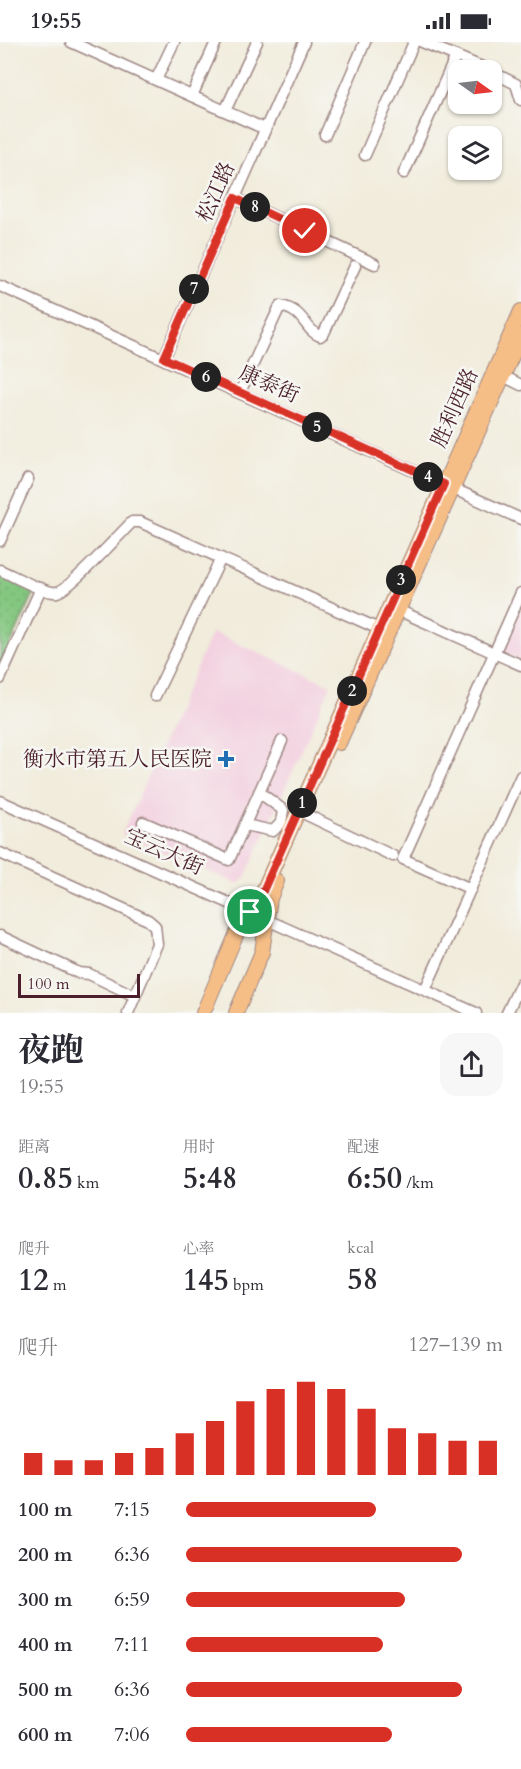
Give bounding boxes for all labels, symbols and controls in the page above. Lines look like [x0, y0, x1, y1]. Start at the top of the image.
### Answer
text: 19:55 [30, 6, 81, 36]
north arrow [448, 60, 502, 114]
map controls [448, 60, 502, 180]
button: layers [448, 126, 502, 180]
street label: 松江路 [190, 157, 242, 227]
pin: 8 [240, 192, 270, 222]
text: 8 [251, 196, 259, 218]
pin [279, 205, 330, 256]
icon: check [288, 214, 321, 247]
pin: 7 [179, 274, 209, 304]
text: 7 [190, 278, 198, 300]
street label: 康泰街 [234, 358, 304, 410]
pin: 6 [191, 362, 221, 392]
street label: 胜利西路 [425, 364, 485, 452]
text: 6 [202, 366, 210, 388]
pin: 5 [302, 412, 332, 442]
text: 5 [313, 416, 321, 438]
pin: 4 [413, 462, 443, 492]
text: 4 [424, 466, 432, 488]
pin: 3 [386, 565, 416, 595]
text: 3 [397, 569, 405, 591]
pin: 2 [337, 676, 367, 706]
text: 2 [348, 680, 356, 702]
place label: 衡水市第五人民医院 [23, 745, 212, 774]
marker: 衡水市第五人民医院 [217, 750, 235, 768]
pin: 1 [287, 788, 317, 818]
text: 1 [298, 792, 306, 814]
street label: 宝云大街 [120, 822, 208, 882]
pin [224, 886, 275, 937]
icon: arrive [233, 895, 266, 928]
scale bar [18, 971, 140, 998]
text: 100 m [27, 973, 69, 995]
text: 夜跑 [18, 1028, 84, 1073]
button: share [440, 1033, 503, 1096]
text: 19:55 [18, 1073, 64, 1100]
text: 距离 [18, 1136, 50, 1158]
text: 用时 [183, 1136, 215, 1158]
text: 配速 [347, 1136, 379, 1158]
text: 0.85 [18, 1158, 73, 1199]
text: 5:48 [183, 1158, 237, 1199]
text: 6:50 [347, 1158, 402, 1199]
text: km [73, 1172, 99, 1194]
text: /km [402, 1172, 434, 1194]
text: kcal [347, 1237, 374, 1259]
text: 爬升 [18, 1238, 50, 1260]
text: 心率 [183, 1238, 215, 1260]
text: 58 [347, 1259, 378, 1300]
text: 12 [18, 1260, 49, 1301]
text: 145 [183, 1260, 229, 1301]
text: m [49, 1274, 67, 1296]
text: bpm [229, 1274, 264, 1296]
text: 127–139 m [408, 1331, 503, 1358]
text: 爬升 [18, 1334, 58, 1361]
text: 100 m [18, 1496, 73, 1523]
text: 7:15 [114, 1496, 150, 1523]
text: 200 m [18, 1541, 73, 1568]
text: 6:36 [114, 1541, 150, 1568]
text: 300 m [18, 1586, 73, 1613]
text: 6:59 [114, 1586, 150, 1613]
text: 400 m [18, 1631, 73, 1658]
text: 7:11 [114, 1631, 150, 1658]
text: 500 m [18, 1676, 73, 1703]
text: 6:36 [114, 1676, 150, 1703]
text: 600 m [18, 1721, 73, 1748]
text: 7:06 [114, 1721, 150, 1748]

